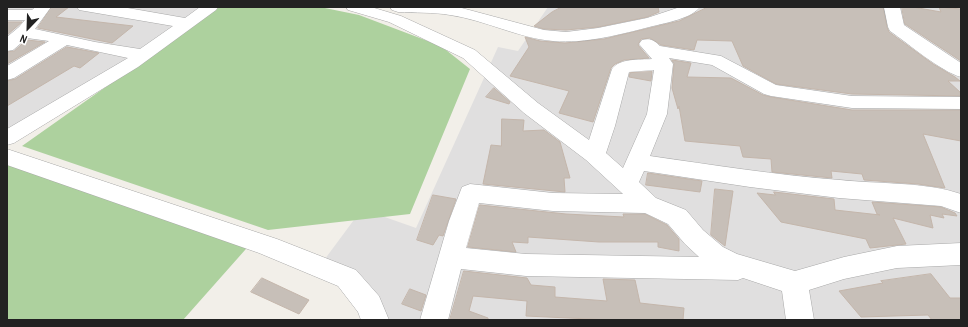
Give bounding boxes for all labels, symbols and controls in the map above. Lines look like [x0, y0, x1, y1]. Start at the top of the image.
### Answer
north arrow [8, 8, 48, 48]
text: N [18, 31, 29, 47]

